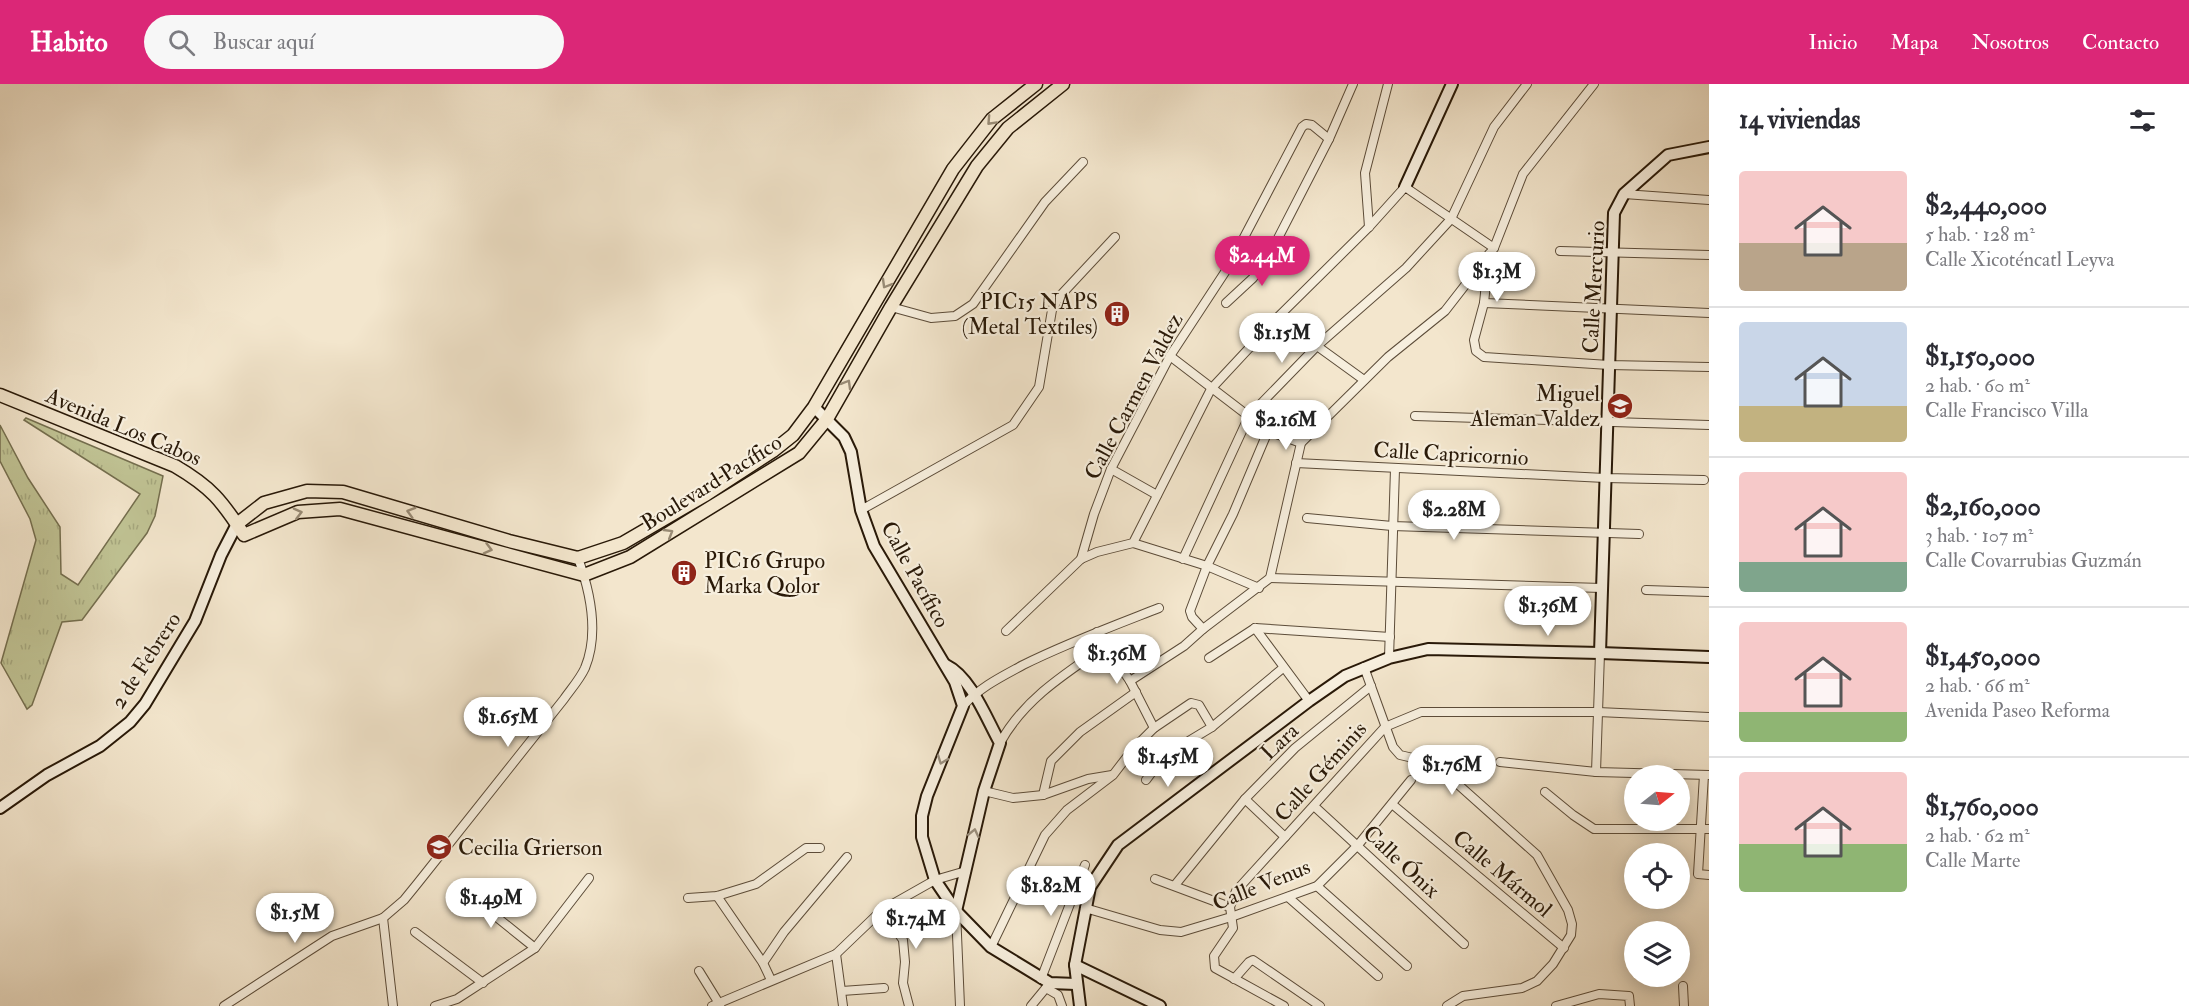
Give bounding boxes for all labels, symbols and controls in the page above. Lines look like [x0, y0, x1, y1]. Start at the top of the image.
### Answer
search box [144, 15, 564, 69]
text: Habito [30, 25, 108, 60]
icon: search [165, 26, 198, 59]
text: Buscar aquí [213, 28, 315, 56]
text: Inicio [1808, 29, 1857, 56]
text: Mapa [1890, 29, 1938, 56]
text: Nosotros [1971, 29, 2049, 56]
text: Contacto [2082, 29, 2159, 56]
text: 14 viviendas [1739, 104, 1860, 136]
icon: filters [2126, 104, 2159, 137]
one-way arrow [988, 114, 999, 125]
text: $2,440,000 [1925, 190, 2047, 222]
icon: home [1787, 195, 1859, 267]
street label: Calle Mercurio [1577, 220, 1611, 354]
text: 5 hab. · 128 m² [1925, 222, 2035, 247]
pin: $2.44M [1213, 236, 1311, 287]
text: $2.44M [1229, 243, 1295, 268]
text: Calle Xicoténcatl Leyva [1925, 247, 2114, 272]
pin: $1.3M [1455, 252, 1539, 303]
text: $1.3M [1472, 259, 1522, 284]
one-way arrow [881, 278, 893, 289]
place label: PIC15 NAPS (Metal Textiles) [962, 288, 1098, 341]
building icon: PIC15 NAPS (Metal Textiles) [1102, 299, 1132, 329]
street label: Calle Carmen Valdez [1078, 308, 1190, 484]
pin: $1.15M [1233, 313, 1331, 364]
text: $1.15M [1253, 320, 1311, 345]
text: $1,150,000 [1925, 341, 2035, 373]
icon: home [1787, 346, 1859, 418]
text: 2 hab. · 60 m² [1925, 373, 2030, 398]
one-way arrow [840, 380, 851, 390]
place label: Miguel Aleman Valdez [1469, 380, 1600, 433]
street label: Avenida Los Cabos [41, 381, 206, 472]
school or university icon: Miguel Aleman Valdez [1605, 391, 1635, 421]
text: Calle Francisco Villa [1925, 398, 2088, 423]
pin: $2.16M [1237, 400, 1335, 451]
text: $2.16M [1255, 407, 1317, 432]
street label: Boulevard Pacífico [636, 428, 787, 537]
street label: Calle Capricornio [1373, 436, 1529, 473]
pin: $2.28M [1405, 490, 1503, 541]
text: $2,160,000 [1925, 491, 2041, 523]
icon: home [1787, 496, 1859, 568]
text: $2.28M [1422, 497, 1486, 522]
one-way arrow [406, 507, 417, 519]
one-way arrow [293, 508, 303, 521]
street label: Calle Pacífico [874, 516, 956, 633]
text: 3 hab. · 107 m² [1925, 523, 2033, 548]
one-way arrow [663, 529, 673, 541]
one-way arrow [482, 541, 492, 554]
place label: PIC16 Grupo Marka Qolor [704, 547, 825, 600]
text: Calle Covarrubias Guzmán [1925, 548, 2142, 573]
building icon: PIC16 Grupo Marka Qolor [669, 558, 699, 588]
pin: $1.36M [1499, 586, 1597, 637]
text: $1.36M [1518, 593, 1578, 618]
street label: 2 de Febrero [104, 607, 187, 714]
pin: $1.36M [1068, 634, 1166, 685]
text: $1.36M [1087, 641, 1147, 666]
text: $1,450,000 [1925, 641, 2040, 673]
icon: home [1787, 646, 1859, 718]
text: 2 hab. · 66 m² [1925, 673, 2030, 698]
pin: $1.65M [459, 697, 557, 748]
text: Avenida Paseo Reforma [1925, 698, 2110, 723]
text: $1.65M [478, 704, 538, 729]
street label: Lara [1255, 716, 1305, 766]
street label: Calle Géminis [1268, 716, 1373, 828]
pin: $1.45M [1119, 737, 1217, 788]
text: $1.45M [1137, 744, 1199, 769]
pin: $1.76M [1403, 745, 1501, 796]
text: $1.76M [1422, 752, 1482, 777]
one-way arrow [936, 754, 949, 765]
north arrow [1624, 765, 1690, 831]
map controls [1624, 765, 1690, 987]
text: $1,760,000 [1925, 791, 2039, 823]
icon: home [1787, 796, 1859, 868]
street label: Calle Ónix [1357, 818, 1446, 905]
text: 2 hab. · 62 m² [1925, 823, 2030, 848]
street label: Calle Mármol [1447, 824, 1558, 924]
one-way arrow [967, 828, 980, 838]
school or university icon: Cecilia Grierson [424, 832, 454, 862]
place label: Cecilia Grierson [458, 834, 603, 862]
button: locate [1624, 843, 1690, 909]
text: Calle Marte [1925, 848, 2020, 873]
street label: Calle Venus [1208, 853, 1314, 917]
pin: $1.82M [1002, 866, 1100, 917]
text: $1.82M [1020, 873, 1082, 898]
pin: $1.49M [442, 878, 540, 929]
text: $1.49M [459, 885, 523, 910]
pin: $1.5M [253, 893, 337, 944]
pin: $1.74M [867, 899, 965, 950]
text: $1.5M [270, 900, 320, 925]
text: $1.74M [886, 906, 946, 931]
button: layers [1624, 921, 1690, 987]

